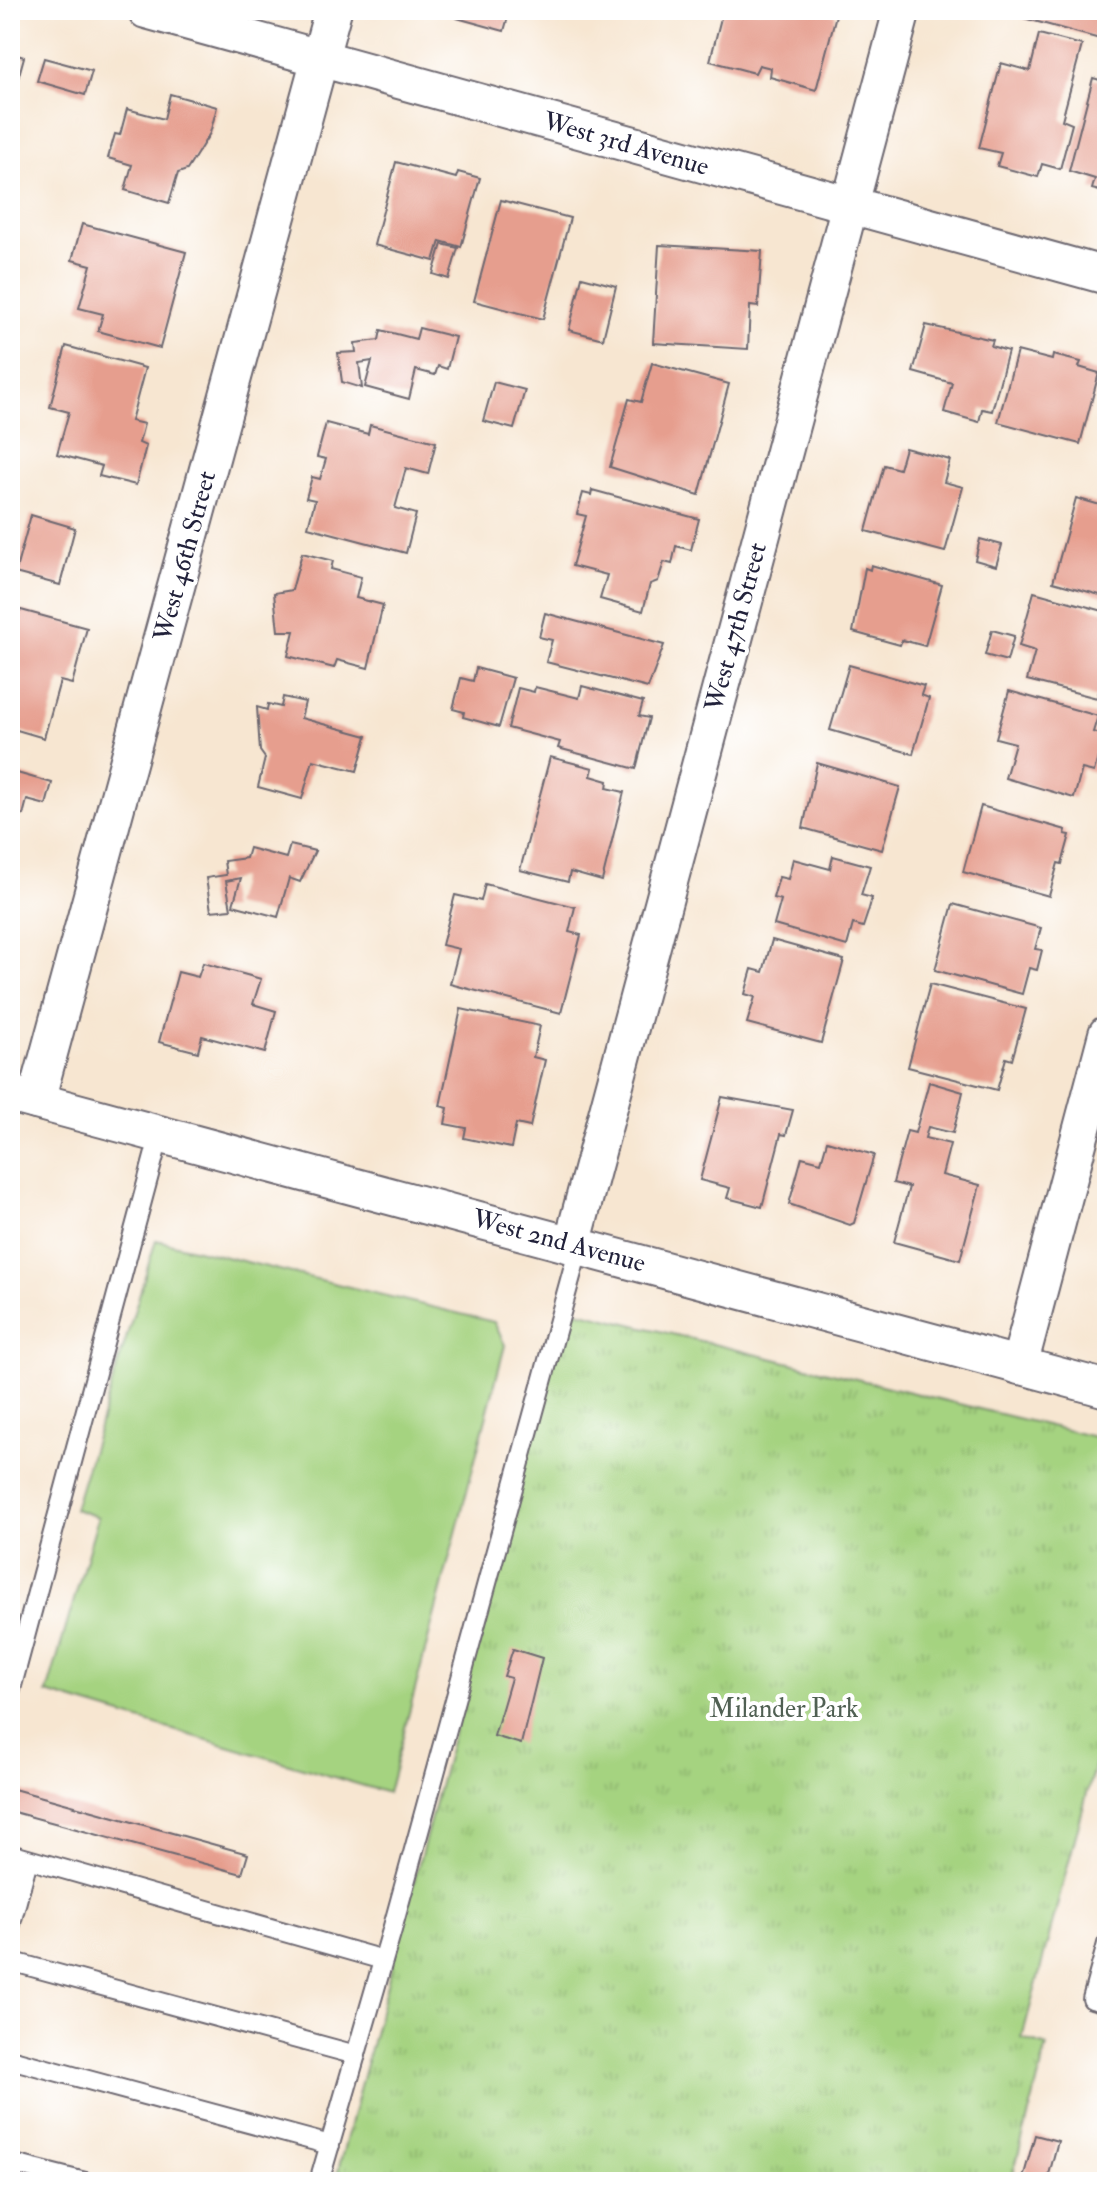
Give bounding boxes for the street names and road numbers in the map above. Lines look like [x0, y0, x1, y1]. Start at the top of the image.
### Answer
street label: West 3rd Avenue [539, 105, 713, 183]
street label: West 46th Street [147, 467, 223, 646]
street label: West 47th Street [698, 539, 774, 716]
street label: West 2nd Avenue [468, 1202, 649, 1280]

